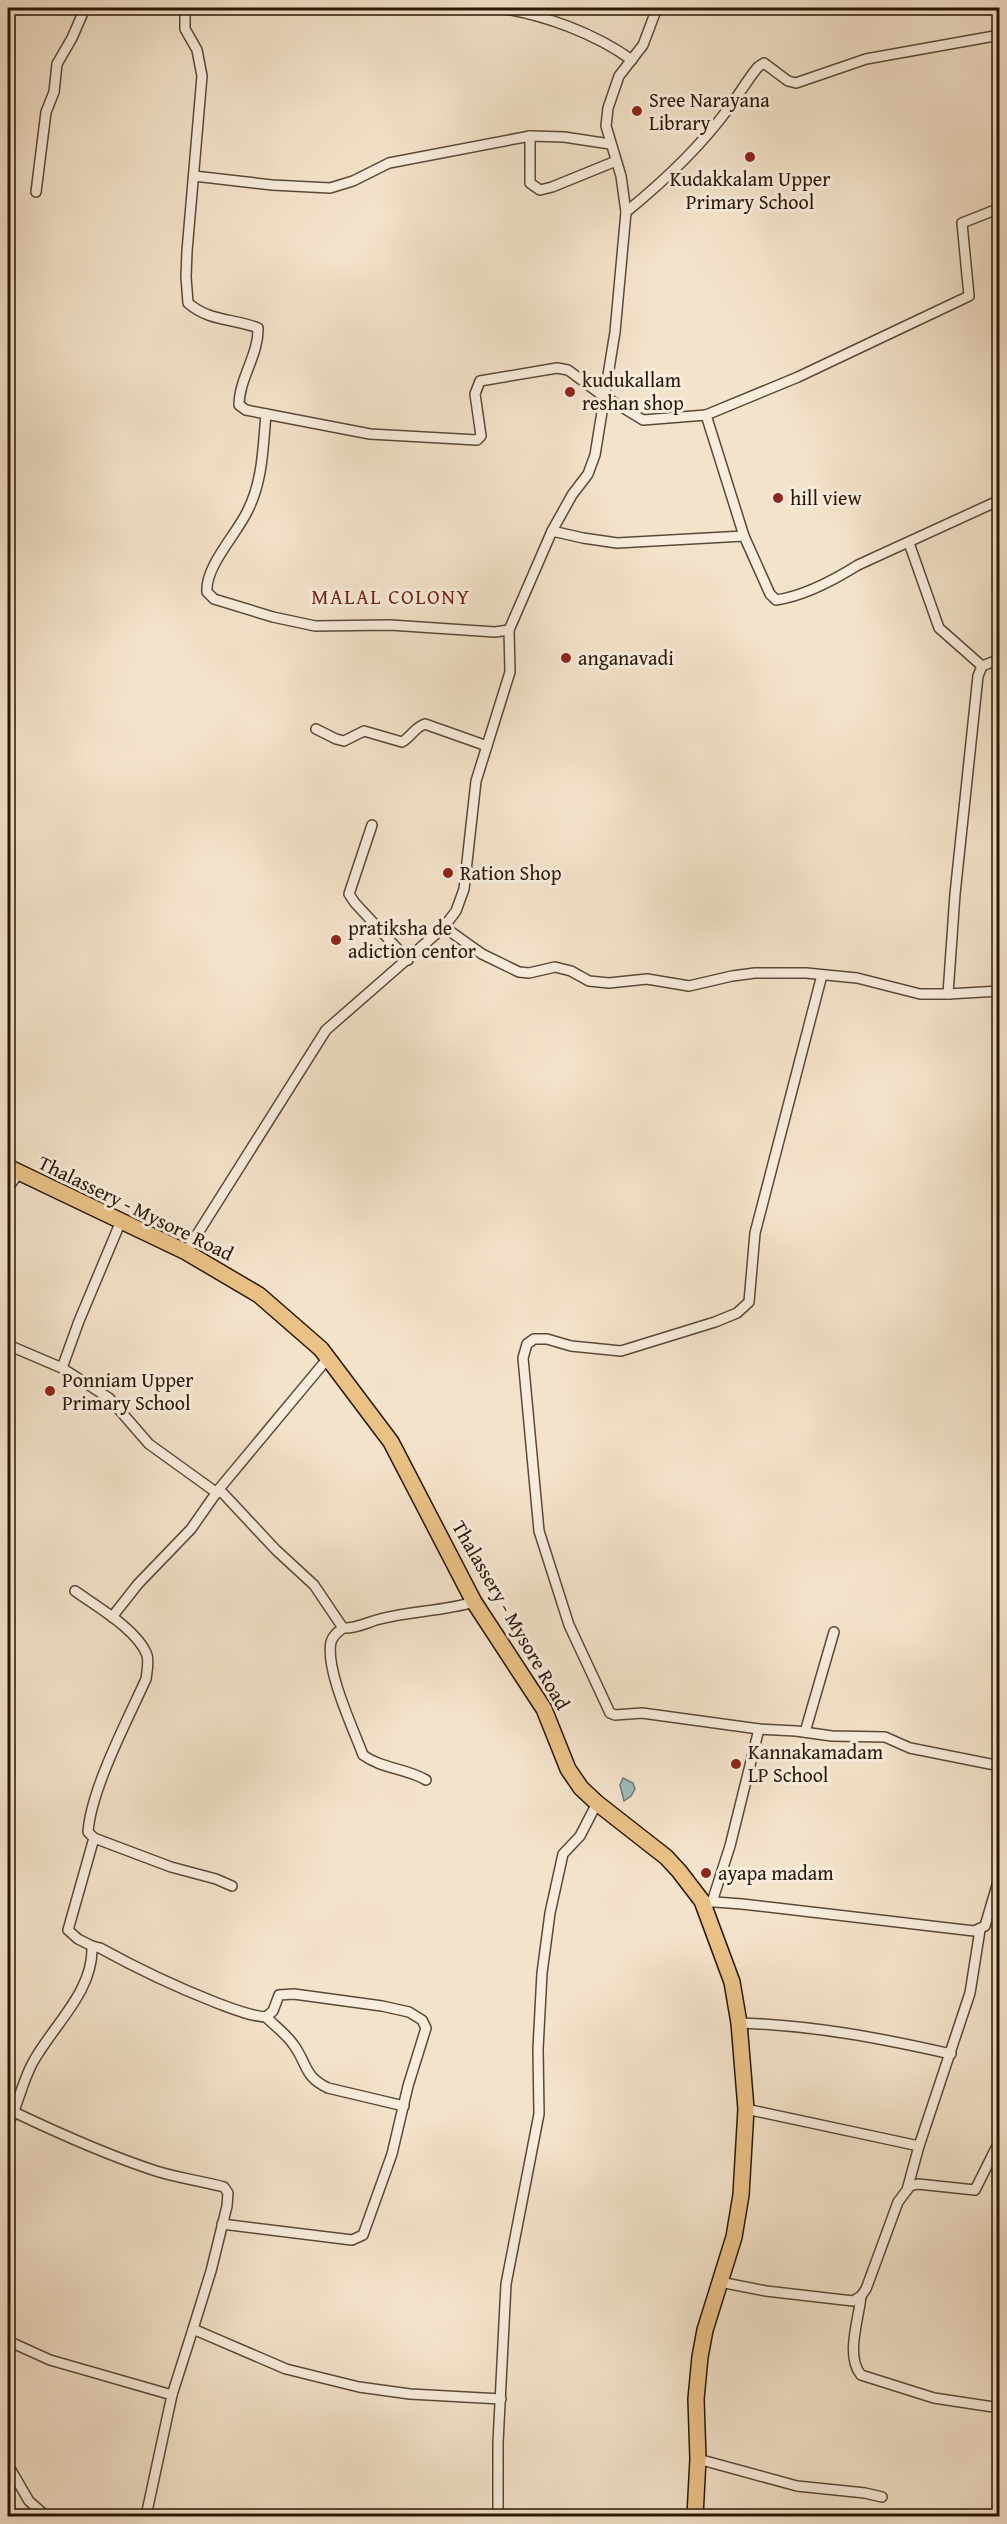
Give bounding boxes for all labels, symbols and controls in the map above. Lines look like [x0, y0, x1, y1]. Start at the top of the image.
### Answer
place label: Sree Narayana Library [649, 85, 770, 137]
marker: Sree Narayana Library [630, 104, 644, 118]
marker: Kudakkalam Upper Primary School [743, 150, 757, 164]
place label: Kudakkalam Upper Primary School [670, 164, 830, 216]
place label: kudukallam reshan shop [582, 365, 684, 417]
marker: kudukallam reshan shop [563, 385, 577, 399]
place label: hill view [790, 483, 862, 512]
marker: hill view [771, 491, 785, 505]
district label: MALAL COLONY [311, 581, 471, 612]
place label: anganavadi [578, 643, 674, 672]
marker: anganavadi [559, 651, 573, 665]
place label: Ration Shop [460, 858, 562, 887]
marker: Ration Shop [441, 866, 455, 880]
place label: pratiksha de adiction centor [348, 913, 476, 965]
marker: pratiksha de adiction centor [329, 933, 343, 947]
street label: Thalassery - Mysore Road [34, 1148, 239, 1268]
place label: Ponniam Upper Primary School [62, 1365, 194, 1417]
marker: Ponniam Upper Primary School [43, 1384, 57, 1398]
street label: Thalassery - Mysore Road [445, 1515, 578, 1715]
place label: Kannakamadam LP School [748, 1737, 884, 1789]
marker: Kannakamadam LP School [729, 1757, 743, 1771]
place label: ayapa madam [718, 1858, 834, 1887]
marker: ayapa madam [699, 1866, 713, 1880]

